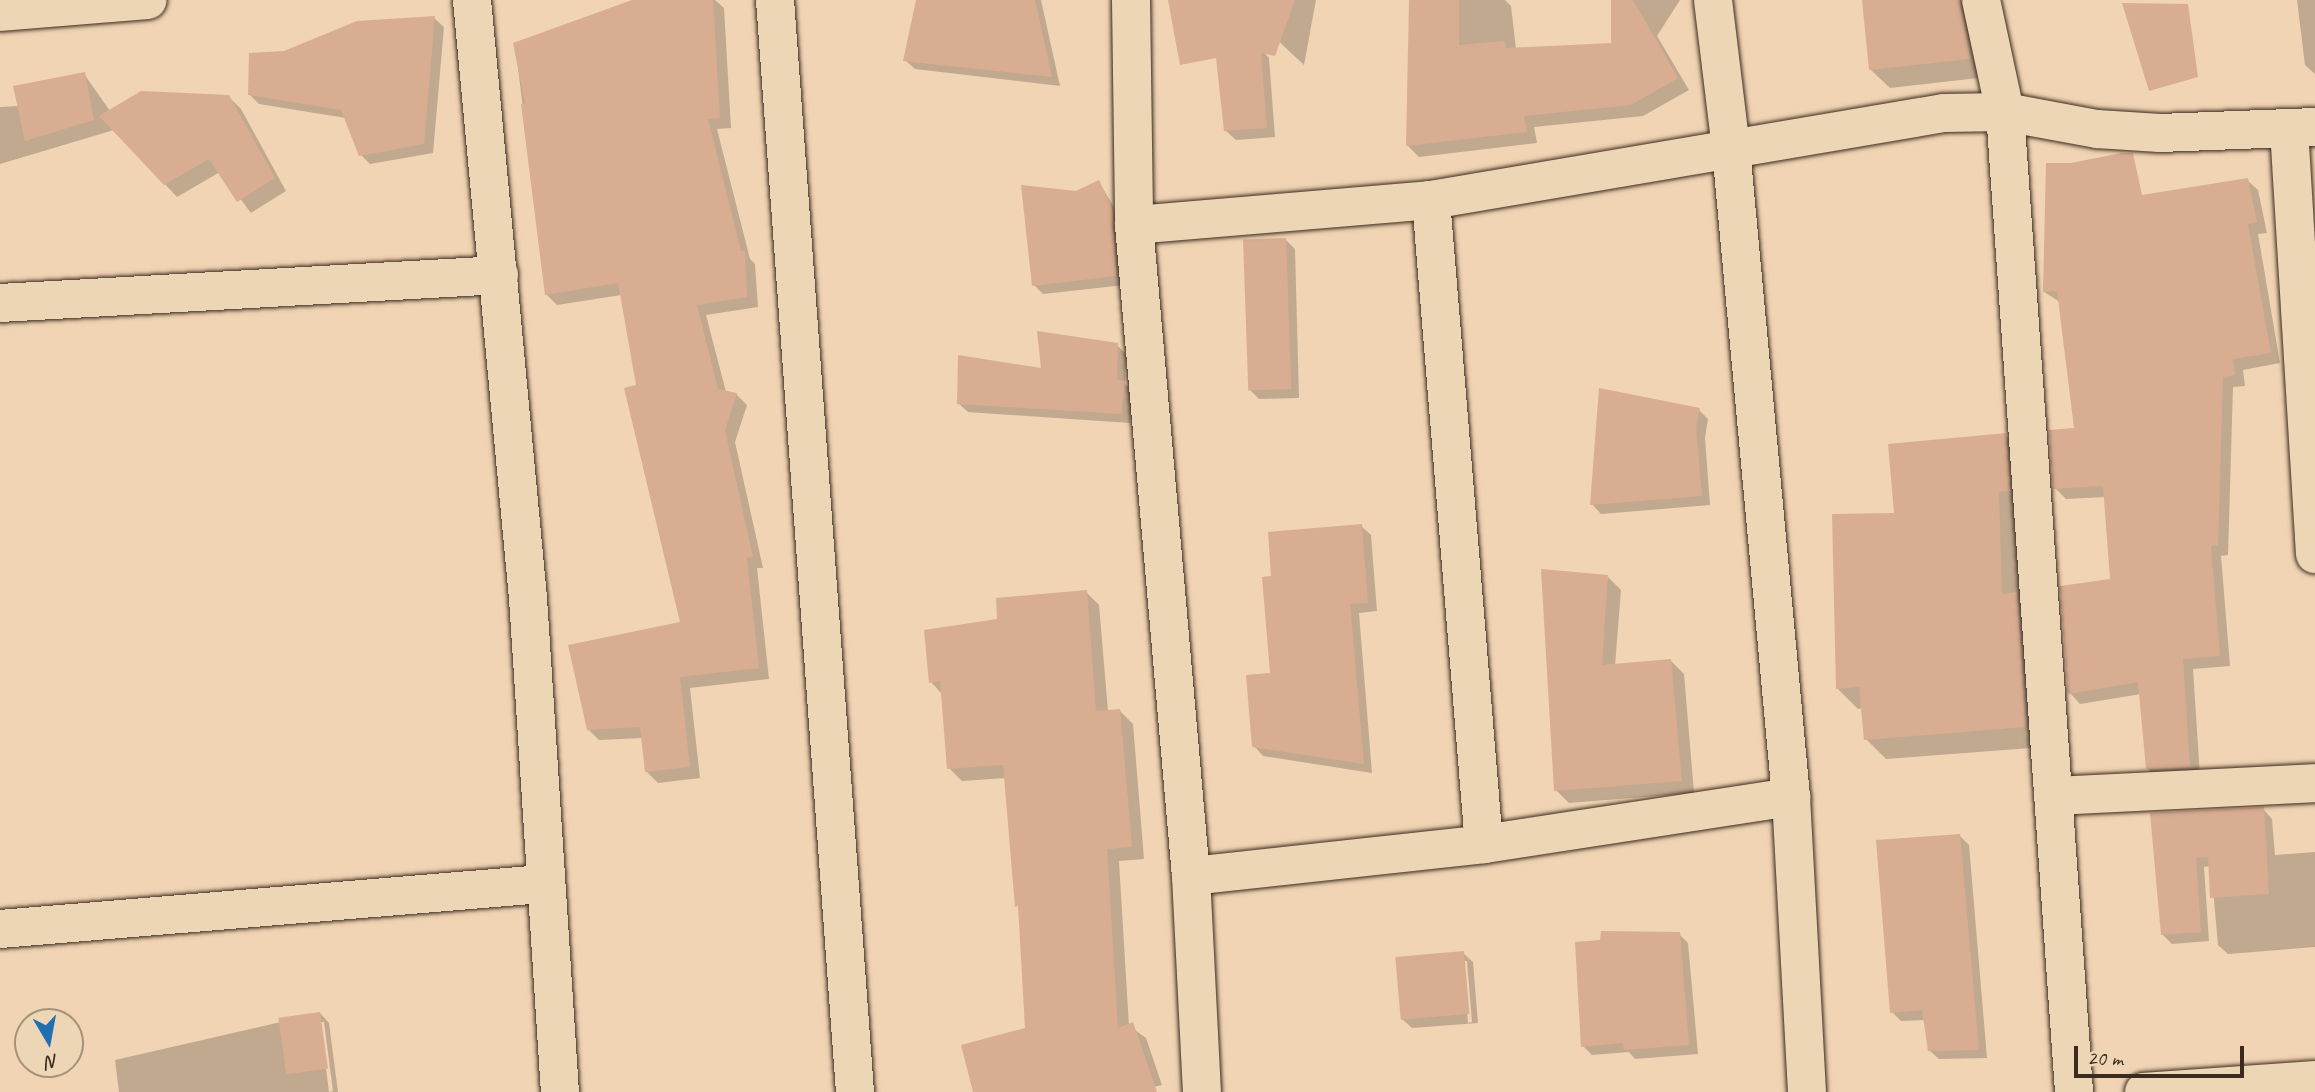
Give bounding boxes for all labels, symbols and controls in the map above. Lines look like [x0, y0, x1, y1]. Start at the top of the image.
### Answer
north arrow [14, 1008, 84, 1078]
scale bar [2077, 1032, 2247, 1076]
text: 20 m [2087, 1045, 2123, 1071]
text: N [44, 1049, 60, 1075]

